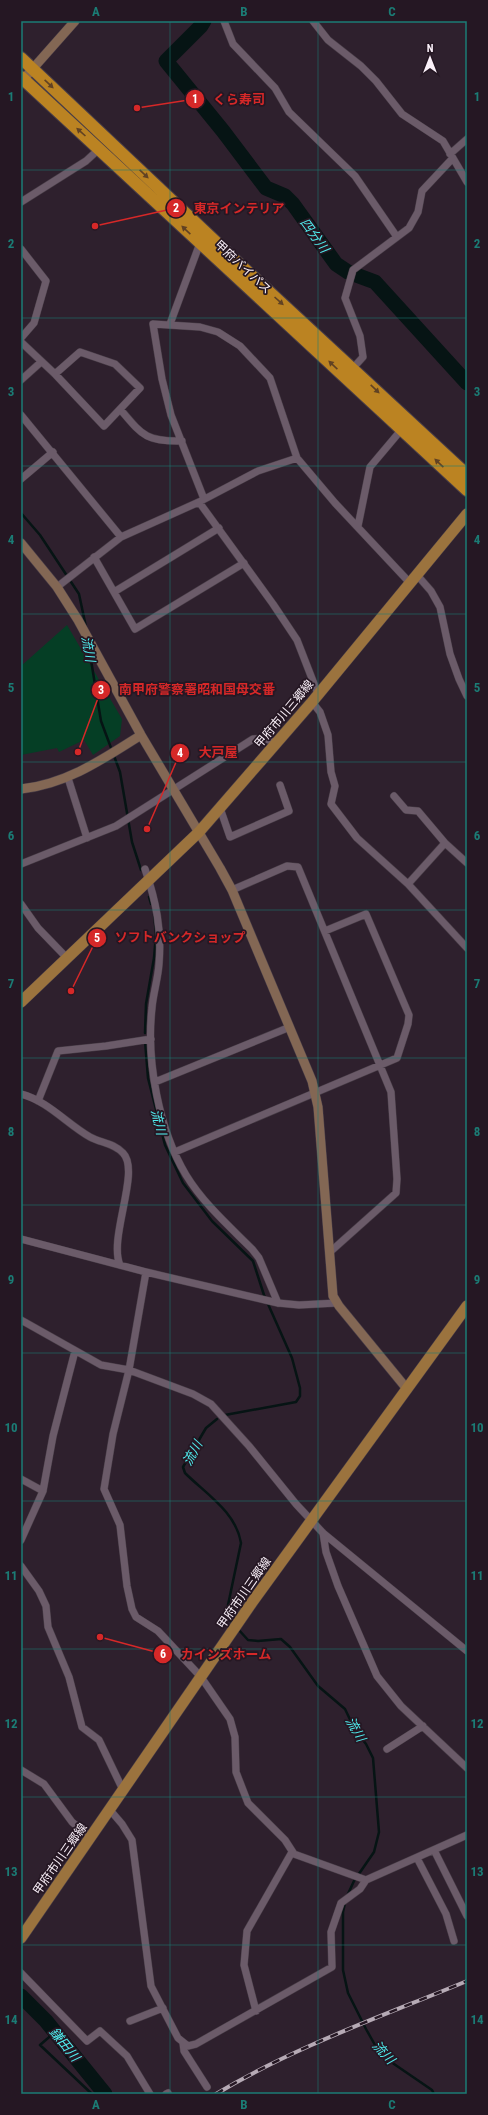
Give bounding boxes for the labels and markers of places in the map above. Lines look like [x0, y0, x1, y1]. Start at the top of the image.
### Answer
callout: くら寿司 [185, 87, 273, 112]
callout: 東京インテリア [166, 196, 293, 221]
callout: 南甲府警察署昭和国母交番 [91, 677, 283, 702]
callout: 大戸屋 [170, 740, 245, 765]
callout: ソフトバンクショップ [87, 925, 253, 950]
callout: カインズホーム [153, 1642, 280, 1667]

